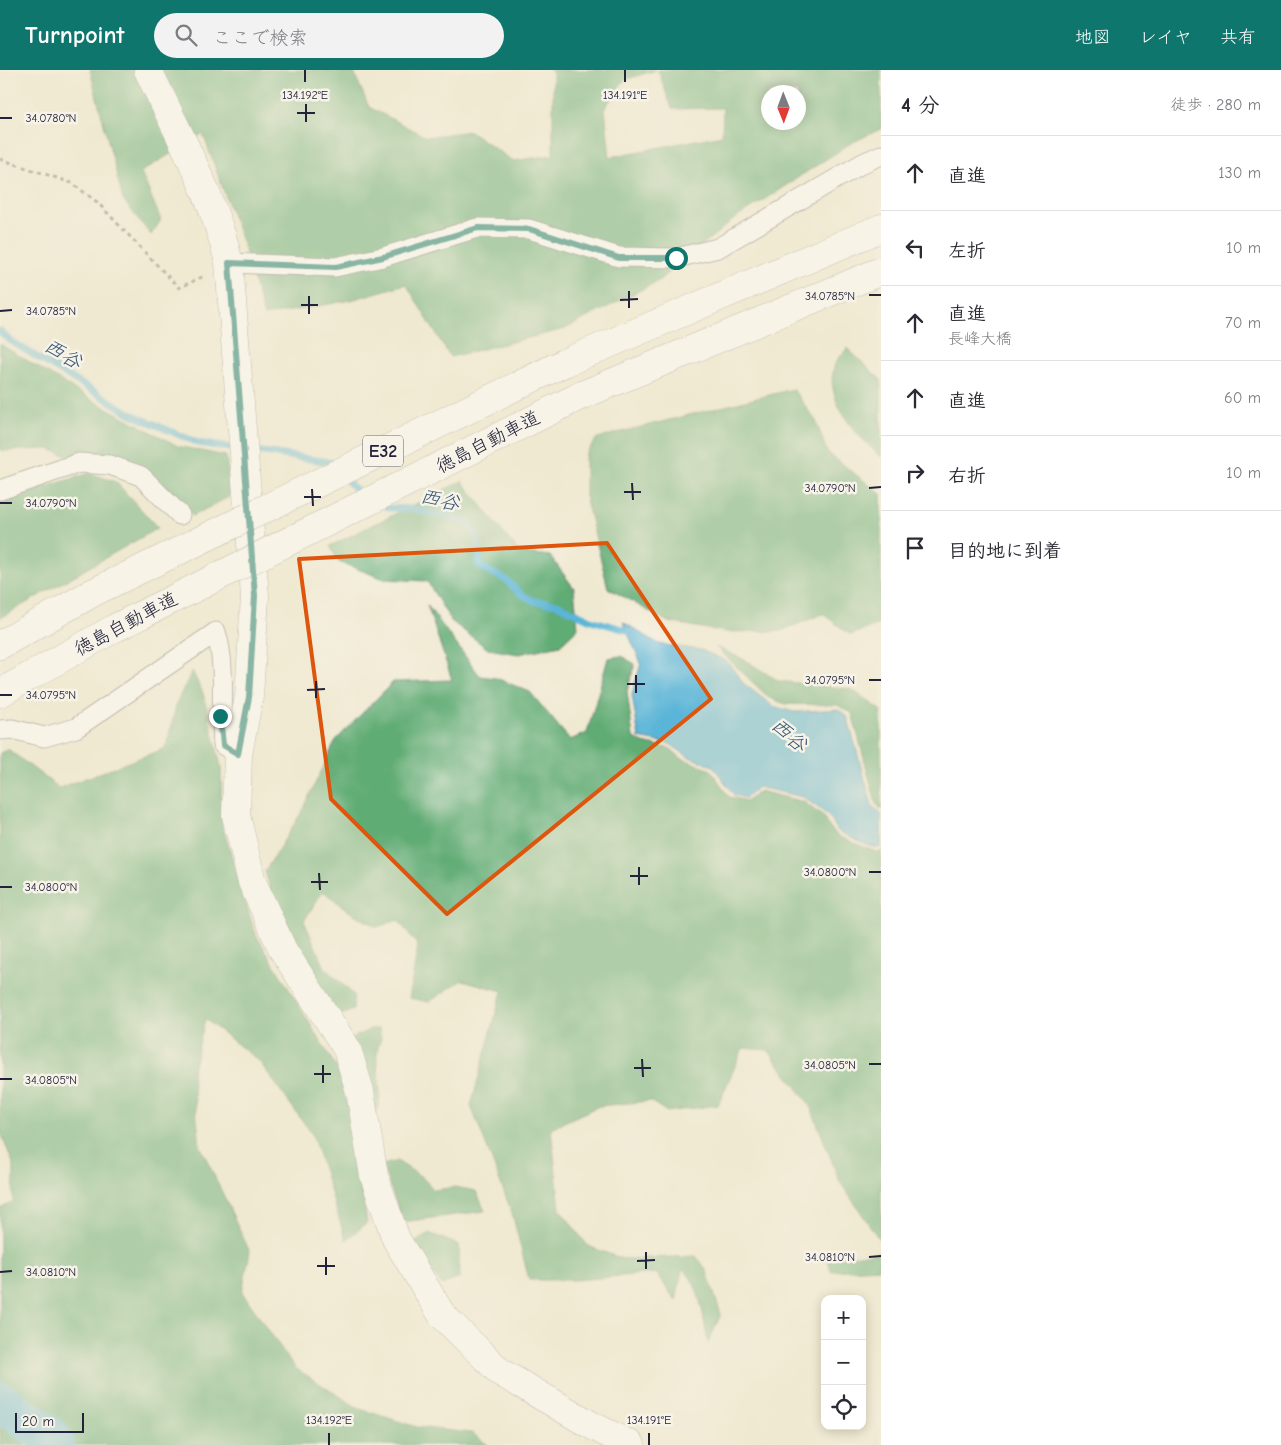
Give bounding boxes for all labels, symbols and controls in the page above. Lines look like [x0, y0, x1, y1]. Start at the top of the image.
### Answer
search box [154, 13, 504, 58]
text: Turnpoint [25, 21, 124, 49]
icon: search [172, 21, 200, 49]
text: ここで検索 [212, 27, 307, 49]
text: 地図 [1075, 27, 1111, 48]
text: レイヤ [1139, 27, 1192, 48]
text: 共有 [1220, 27, 1256, 48]
north arrow [761, 85, 806, 130]
text: 134.192°E [282, 88, 328, 102]
text: 134.191°E [603, 88, 647, 102]
text: 4 分 [901, 93, 939, 117]
text: 徒歩 · 280 m [1171, 96, 1261, 114]
text: 34.0780°N [26, 111, 77, 125]
icon: ahead [901, 159, 929, 187]
text: 130 m [1218, 164, 1261, 182]
text: 直進 [948, 165, 986, 187]
icon: left [901, 234, 929, 262]
text: 10 m [1226, 239, 1261, 257]
text: 左折 [948, 240, 986, 262]
route start [665, 247, 688, 270]
text: 34.0785°N [805, 289, 855, 303]
text: 直進 [948, 303, 986, 325]
text: 34.0785°N [26, 304, 76, 318]
icon: ahead [901, 309, 929, 337]
text: 70 m [1225, 314, 1261, 332]
text: 長峰大橋 [948, 330, 1012, 348]
water label: 西谷 [40, 334, 87, 375]
icon: ahead [901, 384, 929, 412]
text: 60 m [1224, 389, 1261, 407]
text: 直進 [948, 390, 986, 412]
street label: 徳島自動車道 [432, 406, 544, 478]
road number: E32 [363, 436, 403, 466]
icon: right [901, 459, 929, 487]
text: 10 m [1226, 464, 1261, 482]
text: 右折 [948, 465, 986, 487]
text: 34.0790°N [804, 481, 856, 495]
water label: 西谷 [418, 484, 463, 516]
text: 34.0790°N [25, 496, 77, 510]
icon: arrive [901, 534, 929, 562]
text: 目的地に到着 [948, 540, 1062, 562]
street label: 徳島自動車道 [71, 588, 181, 660]
text: 34.0795°N [805, 673, 855, 687]
text: 34.0795°N [26, 688, 76, 702]
route end [209, 705, 232, 728]
water label: 西谷 [766, 713, 812, 757]
text: 34.0800°N [804, 865, 856, 879]
text: 34.0800°N [25, 880, 77, 894]
text: 34.0805°N [804, 1058, 856, 1072]
text: 34.0805°N [25, 1073, 77, 1087]
text: 34.0810°N [805, 1250, 855, 1264]
text: 34.0810°N [26, 1265, 76, 1279]
map controls [821, 1295, 866, 1430]
button: + [821, 1295, 866, 1340]
button: − [821, 1340, 866, 1385]
button: locate [821, 1385, 866, 1430]
scale bar [15, 1410, 84, 1433]
text: 20 m [22, 1413, 54, 1430]
text: 134.192°E [306, 1413, 352, 1427]
text: 134.191°E [627, 1413, 671, 1427]

